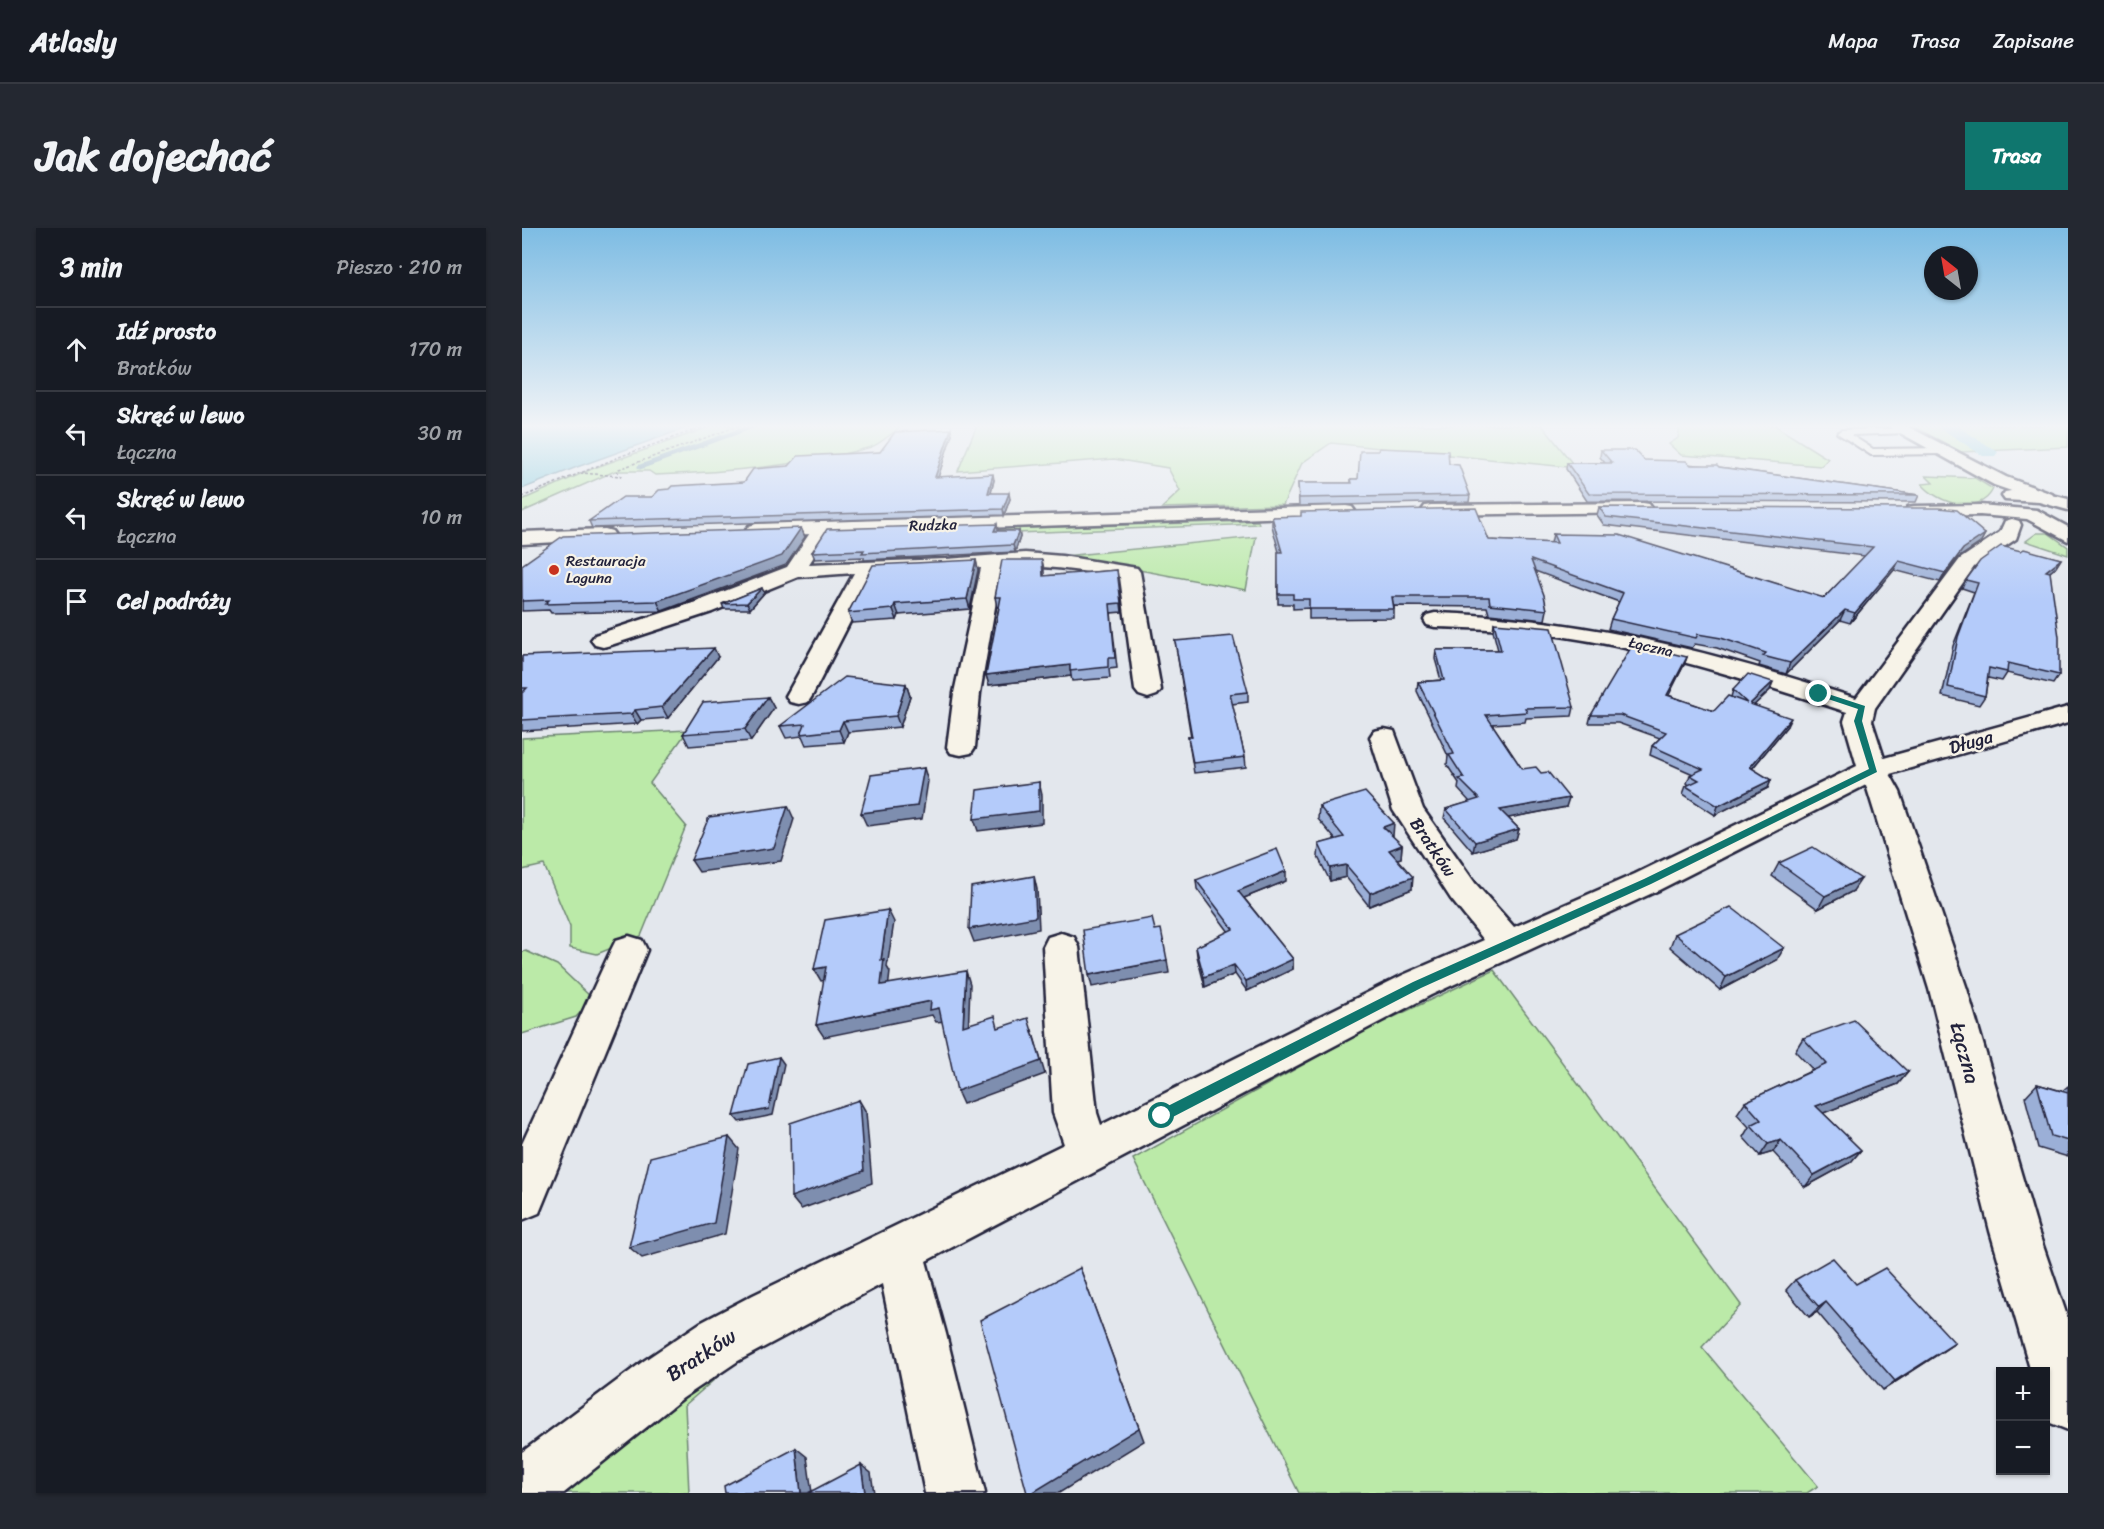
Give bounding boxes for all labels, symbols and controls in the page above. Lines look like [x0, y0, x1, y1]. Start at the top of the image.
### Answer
text: Atlasly [30, 17, 117, 66]
text: Mapa [1828, 22, 1878, 60]
text: Trasa [1911, 22, 1960, 60]
text: Zapisane [1993, 22, 2074, 60]
text: Jak dojechać [36, 119, 271, 193]
button: Trasa [1965, 122, 2068, 190]
text: 3 min [60, 244, 122, 290]
north arrow [1924, 246, 1978, 300]
text: Pieszo · 210 m [336, 250, 462, 285]
text: Idź prosto [117, 312, 216, 351]
text: 170 m [409, 332, 462, 367]
icon: ahead [60, 333, 93, 366]
text: Bratków [117, 351, 191, 386]
text: Skręć w lewo [117, 396, 244, 435]
text: 30 m [418, 416, 462, 451]
icon: left [60, 417, 93, 450]
text: Łączna [117, 435, 177, 470]
text: Skręć w lewo [117, 480, 244, 519]
text: 10 m [420, 500, 462, 535]
icon: left [60, 501, 93, 534]
street label: Rudzka [909, 511, 958, 539]
text: Łączna [117, 519, 177, 554]
place label: Restauracja Laguna [566, 548, 646, 591]
marker: Restauracja Laguna [547, 563, 561, 577]
text: Cel podróży [117, 582, 230, 621]
icon: arrive [60, 585, 93, 618]
street label: Łączna [1626, 629, 1676, 665]
route end [1805, 680, 1831, 706]
street label: Długa [1945, 720, 1998, 764]
street label: Bratków [1401, 810, 1465, 884]
street label: Łączna [1939, 1018, 1992, 1089]
route start [1148, 1102, 1174, 1128]
street label: Bratków [658, 1318, 744, 1392]
map controls [1996, 1367, 2050, 1475]
button: + [1996, 1367, 2050, 1421]
button: − [1996, 1421, 2050, 1475]

